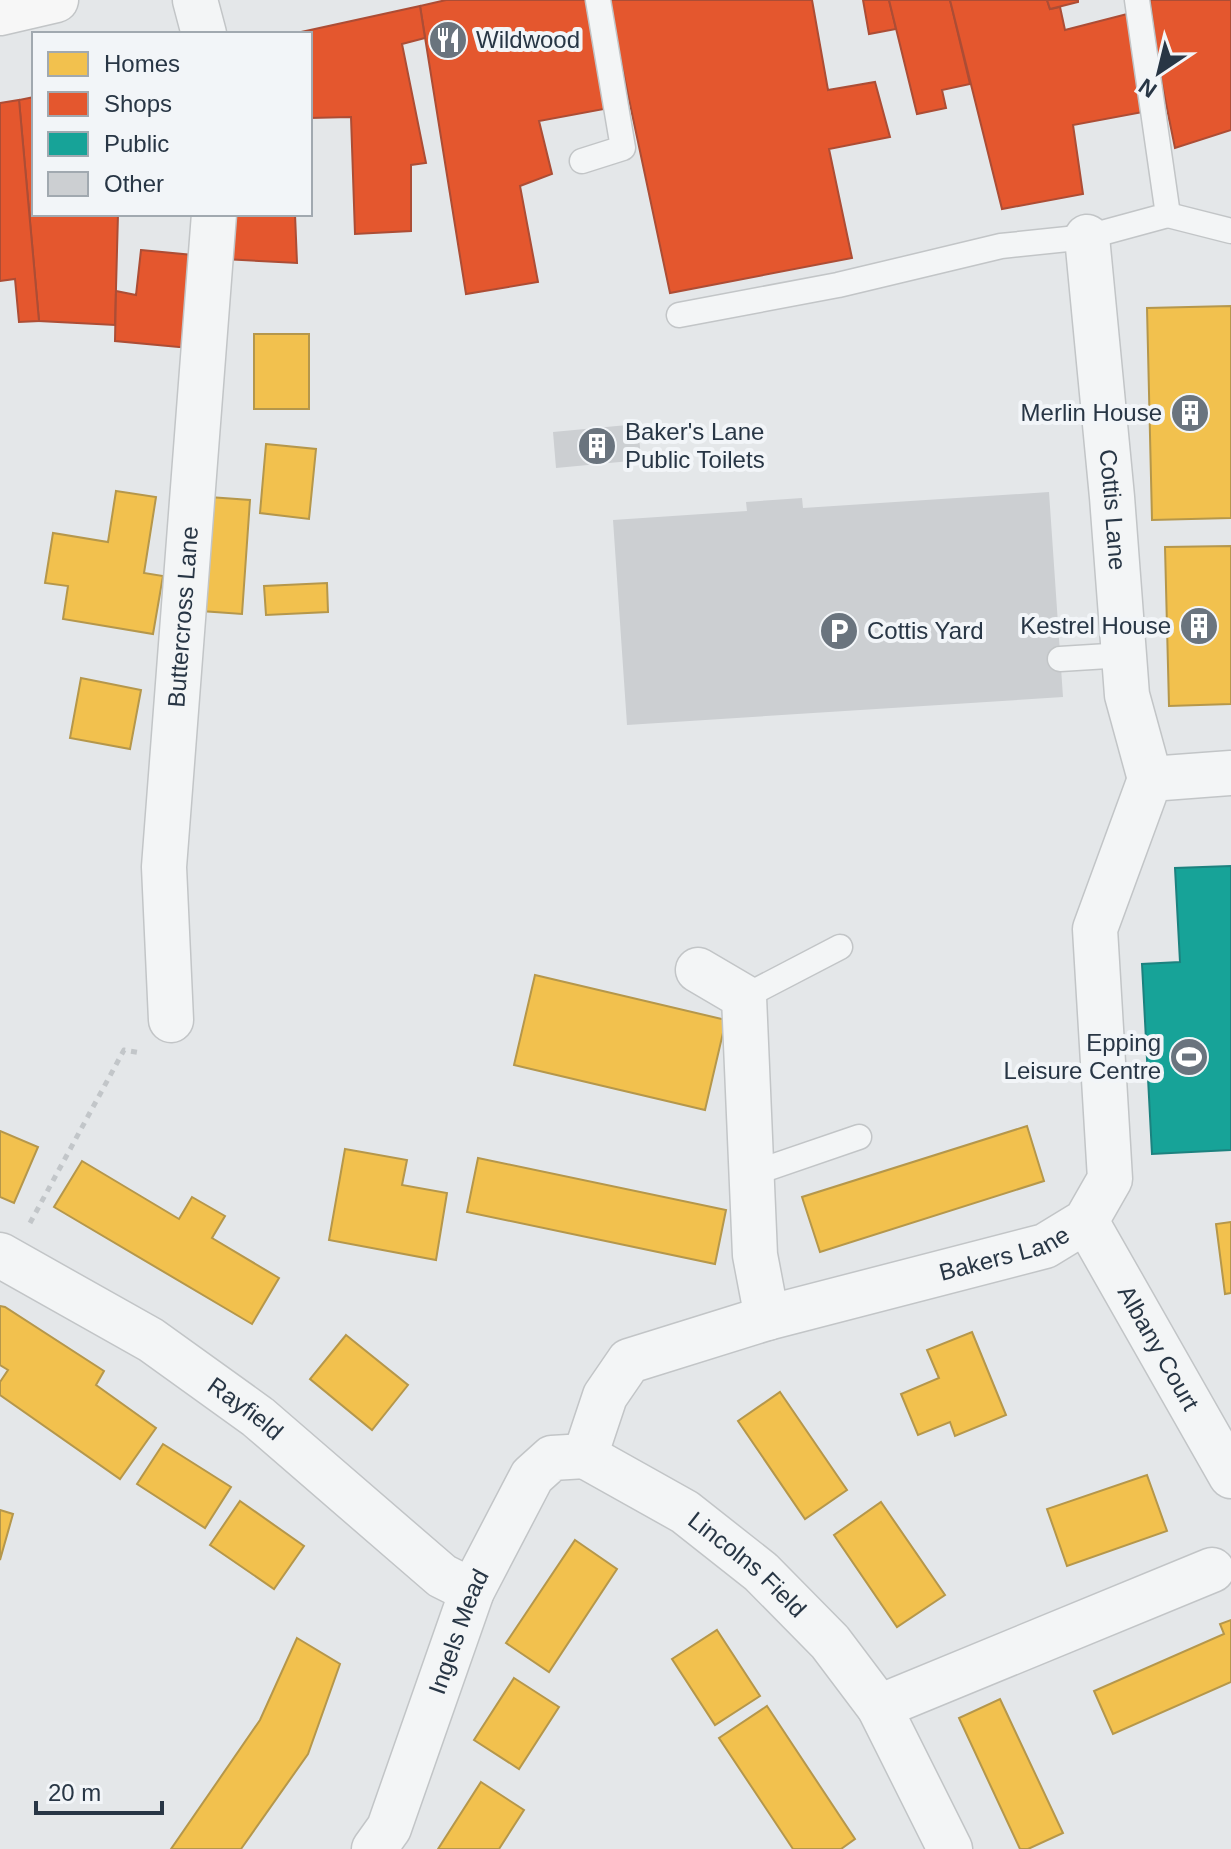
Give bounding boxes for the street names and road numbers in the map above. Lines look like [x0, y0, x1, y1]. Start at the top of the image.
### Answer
street label: Cottis Lane [1094, 448, 1132, 571]
street label: Buttercross Lane [162, 525, 203, 708]
street label: Bakers Lane [936, 1220, 1074, 1286]
street label: Albany Court [1113, 1281, 1205, 1415]
street label: Rayfield [203, 1371, 289, 1445]
street label: Lincolns Field [683, 1506, 812, 1622]
street label: Ingels Mead [423, 1565, 494, 1698]

